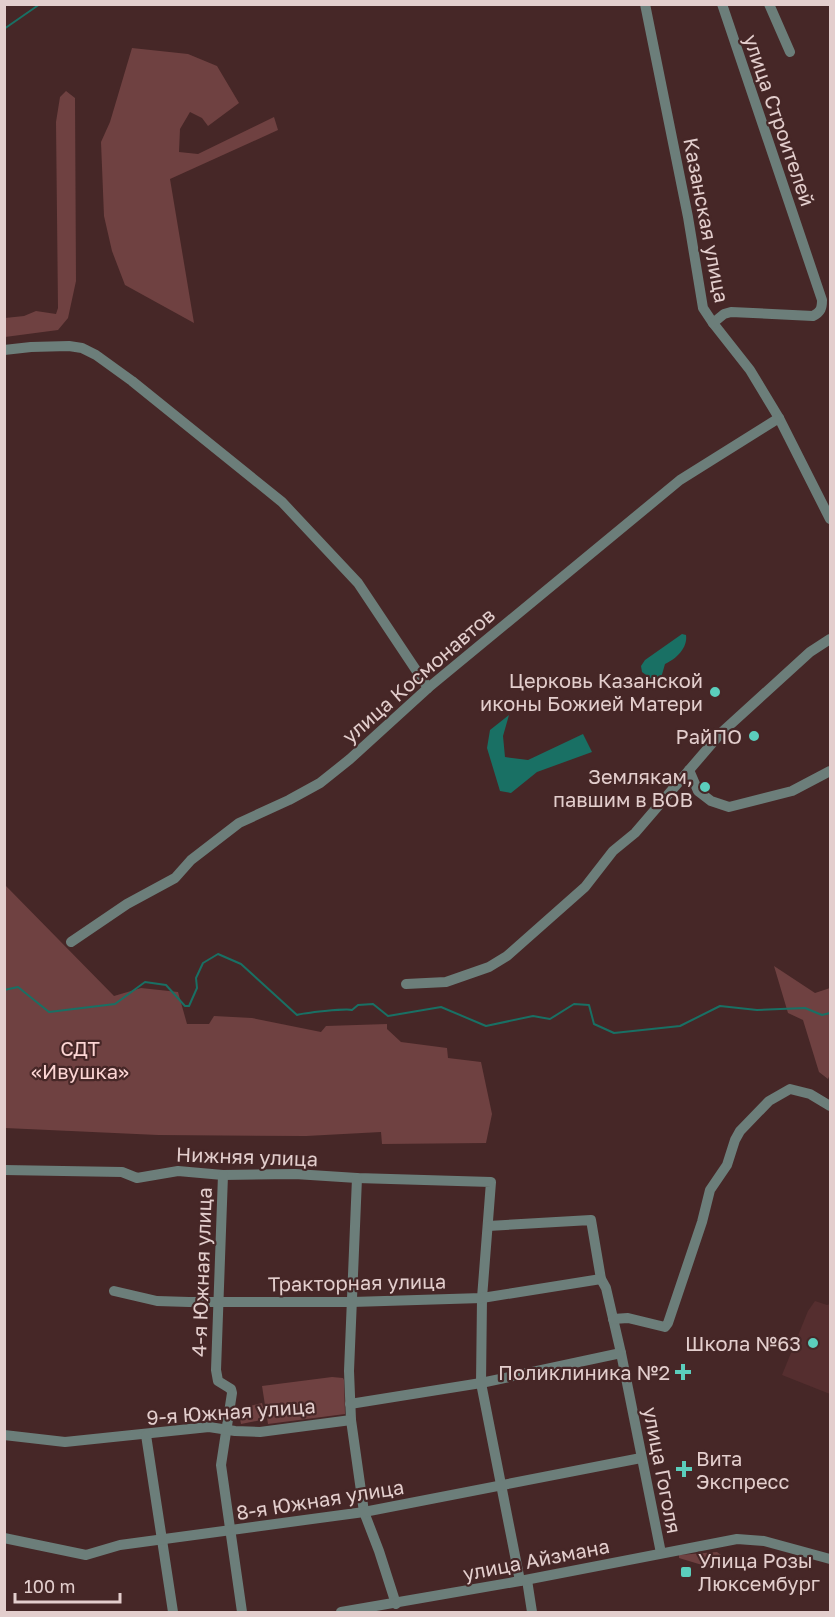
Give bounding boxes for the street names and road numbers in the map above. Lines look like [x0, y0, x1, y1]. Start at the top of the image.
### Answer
street label: улица Строителей [739, 31, 821, 209]
street label: Казанская улица [679, 135, 735, 305]
street label: улица Космонавтов [337, 602, 499, 748]
street label: Нижняя улица [176, 1142, 318, 1170]
street label: 4-я Южная улица [186, 1187, 216, 1357]
street label: Тракторная улица [268, 1268, 446, 1296]
street label: 9-я Южная улица [146, 1393, 316, 1429]
street label: улица Гоголя [639, 1405, 687, 1535]
street label: 8-я Южная улица [234, 1474, 406, 1524]
street label: улица Айзмана [461, 1533, 611, 1585]

